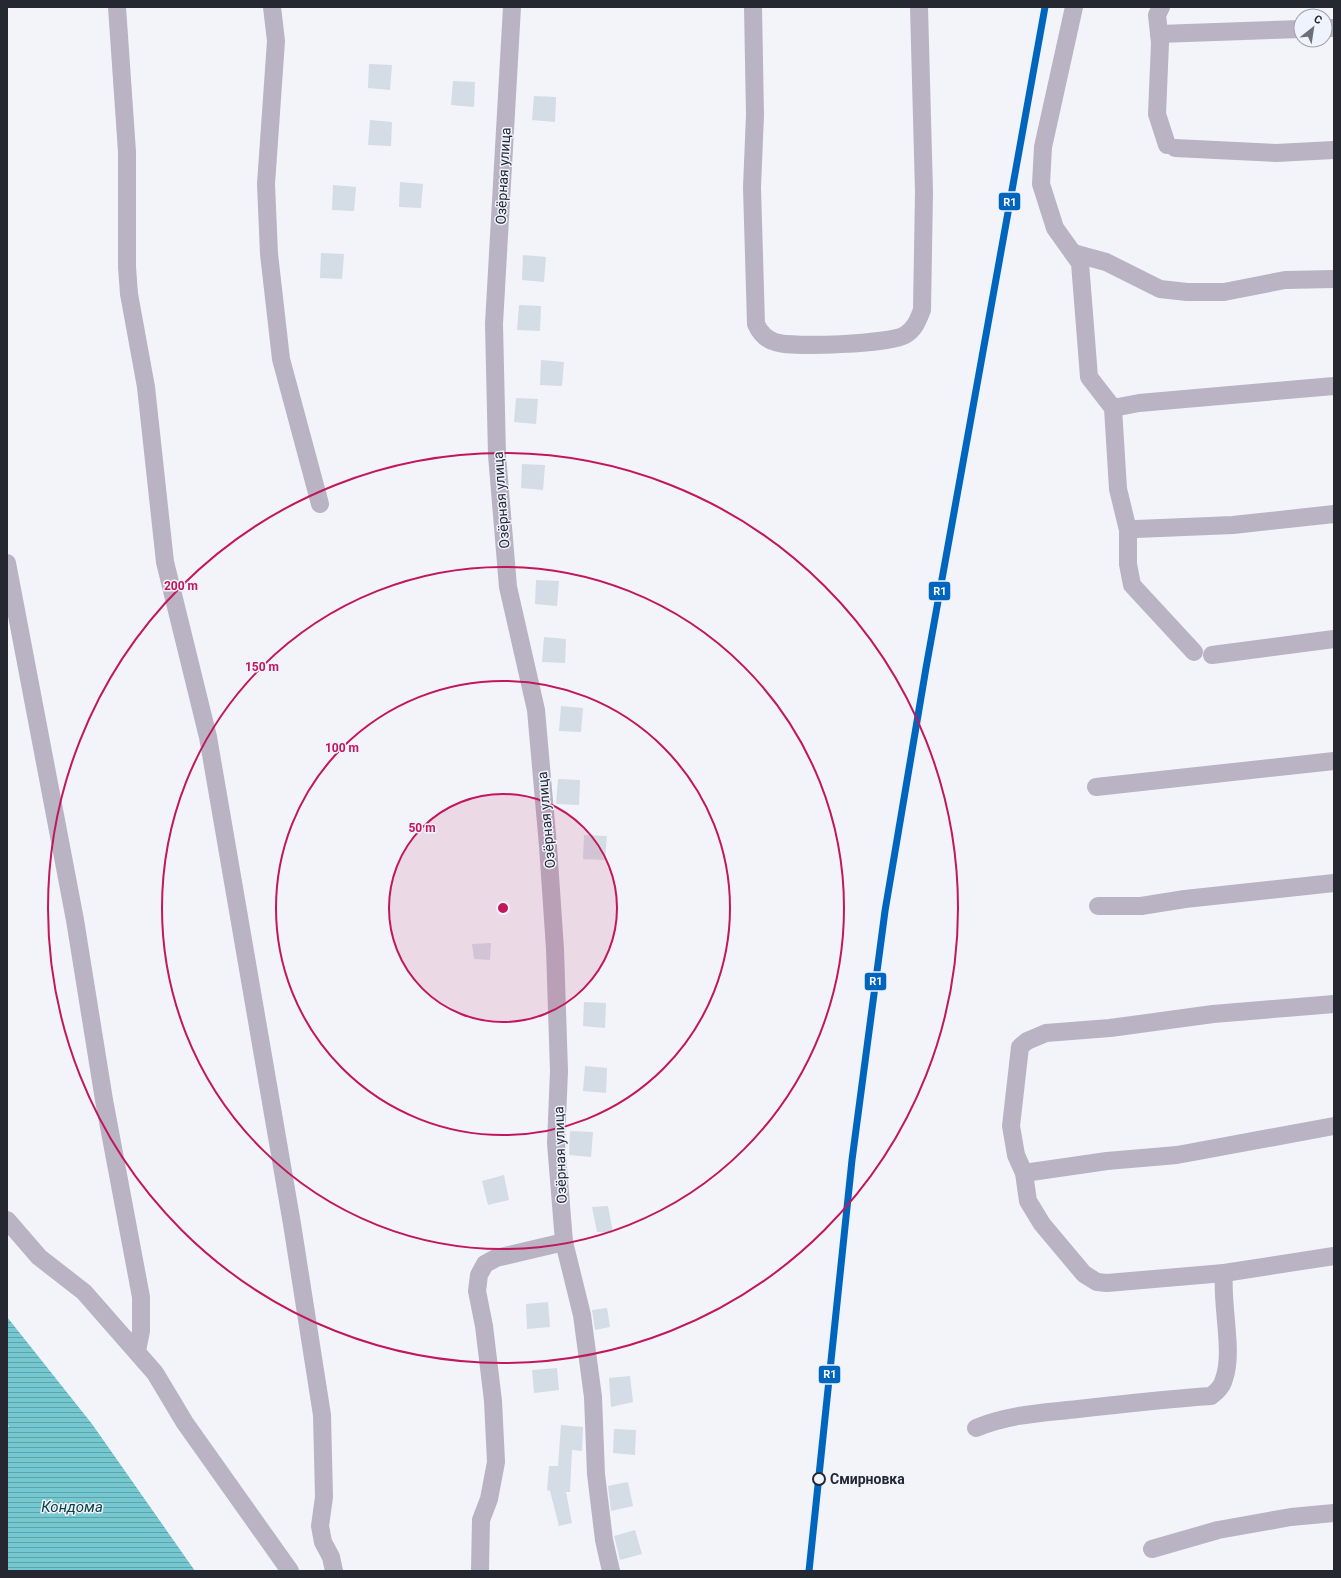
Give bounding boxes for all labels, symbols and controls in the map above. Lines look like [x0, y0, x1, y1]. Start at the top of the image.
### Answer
north arrow [1293, 8, 1333, 48]
text: С [1311, 12, 1324, 27]
street label: Озёрная улица [492, 127, 514, 225]
line badge: R1 [998, 192, 1021, 211]
text: R1 [1003, 196, 1017, 209]
street label: Озёрная улица [490, 451, 512, 549]
text: 200 m [164, 579, 198, 593]
line badge: R1 [928, 581, 951, 601]
text: R1 [933, 585, 947, 598]
text: 150 m [245, 660, 279, 674]
text: 100 m [325, 741, 359, 755]
street label: Озёрная улица [534, 771, 558, 869]
text: 50 m [408, 821, 436, 835]
centre of rings [496, 901, 510, 915]
line badge: R1 [864, 972, 887, 991]
text: R1 [869, 975, 883, 988]
street label: Озёрная улица [550, 1106, 570, 1204]
line badge: R1 [818, 1365, 841, 1384]
text: R1 [823, 1368, 837, 1381]
place label: Смирновка [830, 1471, 905, 1487]
marker: Смирновка [812, 1472, 826, 1486]
water label: Кондома [41, 1498, 103, 1516]

